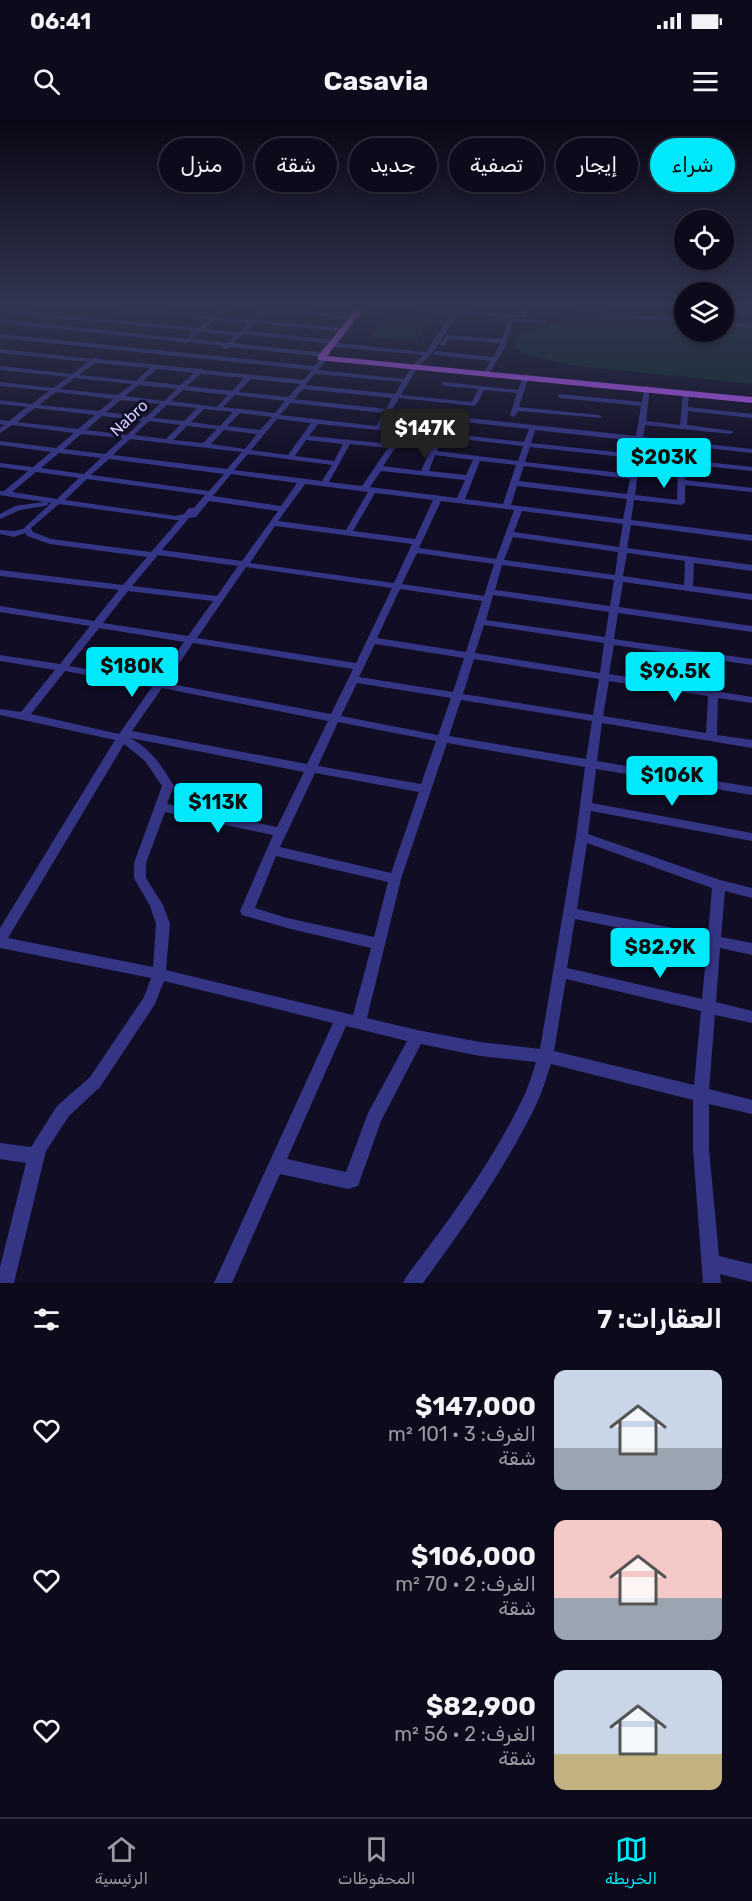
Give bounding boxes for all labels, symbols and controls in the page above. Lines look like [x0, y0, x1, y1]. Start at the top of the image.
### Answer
text: 06:41 [30, 8, 91, 35]
icon: search [30, 65, 63, 98]
text: Casavia [323, 65, 429, 97]
icon: menu [689, 65, 722, 98]
chip: منزل [159, 138, 243, 192]
chip: شقة [255, 138, 337, 192]
chip: جديد [349, 138, 437, 192]
chip: تصفية [449, 138, 544, 192]
chip: إيجار [556, 138, 638, 192]
chip: شراء [650, 138, 735, 192]
map controls [674, 210, 734, 342]
button: locate [674, 210, 734, 270]
button: layers [674, 282, 734, 342]
street label: Nabro [106, 396, 152, 440]
pin: $147K [383, 409, 467, 460]
text: $147K [394, 416, 456, 440]
pin: $203K [622, 438, 706, 489]
text: $203K [631, 445, 697, 469]
pin: $180K [90, 647, 174, 698]
pin: $96.5K [626, 652, 724, 703]
text: $180K [100, 654, 164, 678]
text: $96.5K [640, 659, 710, 683]
pin: $106K [630, 756, 714, 807]
text: $106K [640, 763, 704, 787]
pin: $113K [176, 783, 260, 834]
text: $113K [188, 790, 248, 814]
pin: $82.9K [611, 928, 709, 979]
text: $82.9K [625, 935, 695, 959]
icon: filters [30, 1303, 63, 1336]
text: العقارات: 7 [597, 1304, 722, 1335]
text: $147,000 [415, 1391, 536, 1422]
icon: home [602, 1394, 674, 1466]
icon: heart [30, 1414, 63, 1447]
text: الغرف: 3 · 101 m² [388, 1422, 536, 1446]
text: شقة [498, 1446, 536, 1470]
text: $106,000 [411, 1541, 536, 1572]
icon: home [602, 1544, 674, 1616]
icon: heart [30, 1564, 63, 1597]
text: الغرف: 2 · 70 m² [395, 1572, 536, 1596]
text: شقة [498, 1596, 536, 1620]
text: $82,900 [426, 1691, 536, 1722]
icon: home [602, 1694, 674, 1766]
icon: heart [30, 1714, 63, 1747]
text: الغرف: 2 · 56 m² [394, 1722, 536, 1746]
text: شقة [498, 1746, 536, 1770]
tab: الرئيسية [95, 1833, 148, 1888]
tab: المحفوظات [338, 1833, 415, 1888]
tab: الخريطة [605, 1833, 657, 1888]

